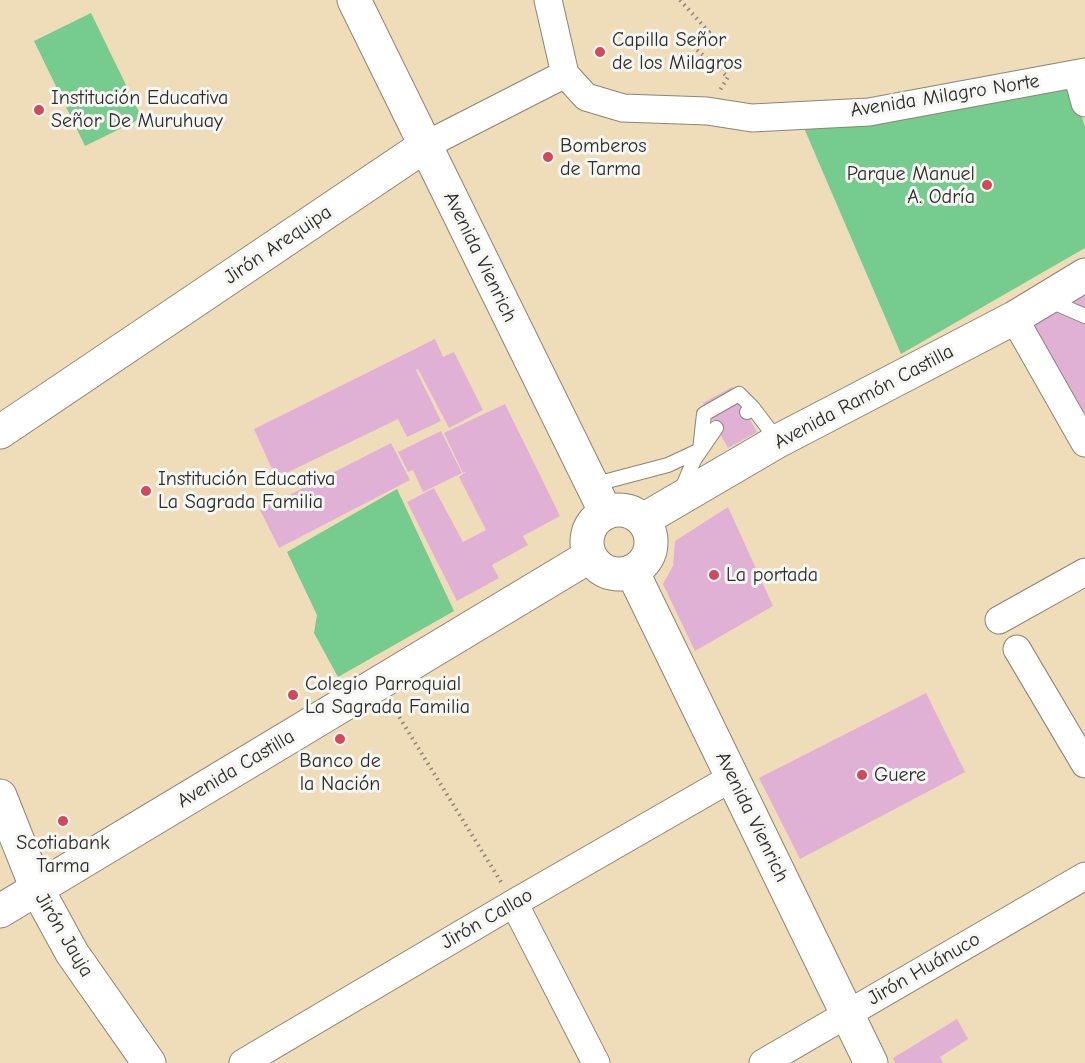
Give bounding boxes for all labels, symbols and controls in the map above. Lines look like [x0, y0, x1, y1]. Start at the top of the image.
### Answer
place label: Capilla Señor de los Milagros [612, 28, 742, 75]
marker: Capilla Señor de los Milagros [593, 45, 607, 59]
street label: Avenida Milagro Norte [849, 69, 1041, 123]
place label: Institución Educativa Señor De Muruhuay [51, 86, 228, 133]
marker: Institución Educativa Señor De Muruhuay [32, 103, 46, 117]
place label: Bomberos de Tarma [560, 134, 647, 181]
marker: Bomberos de Tarma [541, 150, 555, 164]
place label: Parque Manuel A. Odría [847, 162, 975, 209]
marker: Parque Manuel A. Odría [980, 178, 994, 192]
street label: Avenida Vienrich [438, 188, 522, 326]
street label: Jirón Arequipa [220, 200, 336, 290]
street label: Avenida Ramón Castilla [770, 339, 958, 455]
place label: Institución Educativa La Sagrada Familia [158, 467, 335, 514]
marker: Institución Educativa La Sagrada Familia [139, 484, 153, 498]
place label: La portada [726, 563, 818, 587]
marker: La portada [707, 568, 721, 582]
place label: Colegio Parroquial La Sagrada Familia [305, 672, 470, 719]
marker: Colegio Parroquial La Sagrada Familia [286, 688, 300, 702]
street label: Avenida Castilla [173, 724, 299, 814]
marker: Banco de la Nación [333, 732, 347, 746]
street label: Avenida Vienrich [710, 748, 794, 886]
place label: Banco de la Nación [299, 749, 381, 796]
place label: Guere [874, 763, 926, 787]
marker: Guere [855, 768, 869, 782]
marker: Scotiabank Tarma [56, 814, 70, 828]
place label: Scotiabank Tarma [16, 831, 110, 878]
street label: Jirón Callao [437, 883, 537, 955]
street label: Jirón Jauja [29, 889, 99, 981]
street label: Jirón Huánuco [864, 927, 984, 1011]

